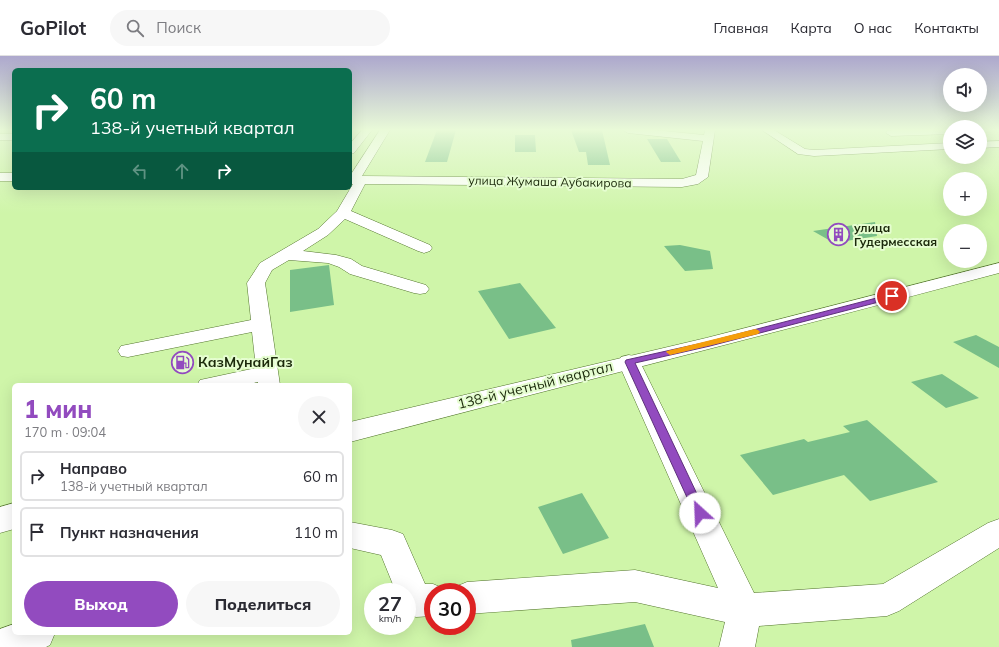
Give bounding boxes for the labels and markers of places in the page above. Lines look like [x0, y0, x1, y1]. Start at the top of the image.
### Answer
place label: улица Гудермесская [854, 220, 937, 249]
building icon: улица Гудермесская [825, 222, 851, 248]
pin [875, 279, 909, 313]
fuel station icon: КазМунайГаз [169, 349, 195, 375]
place label: КазМунайГаз [198, 353, 293, 371]

